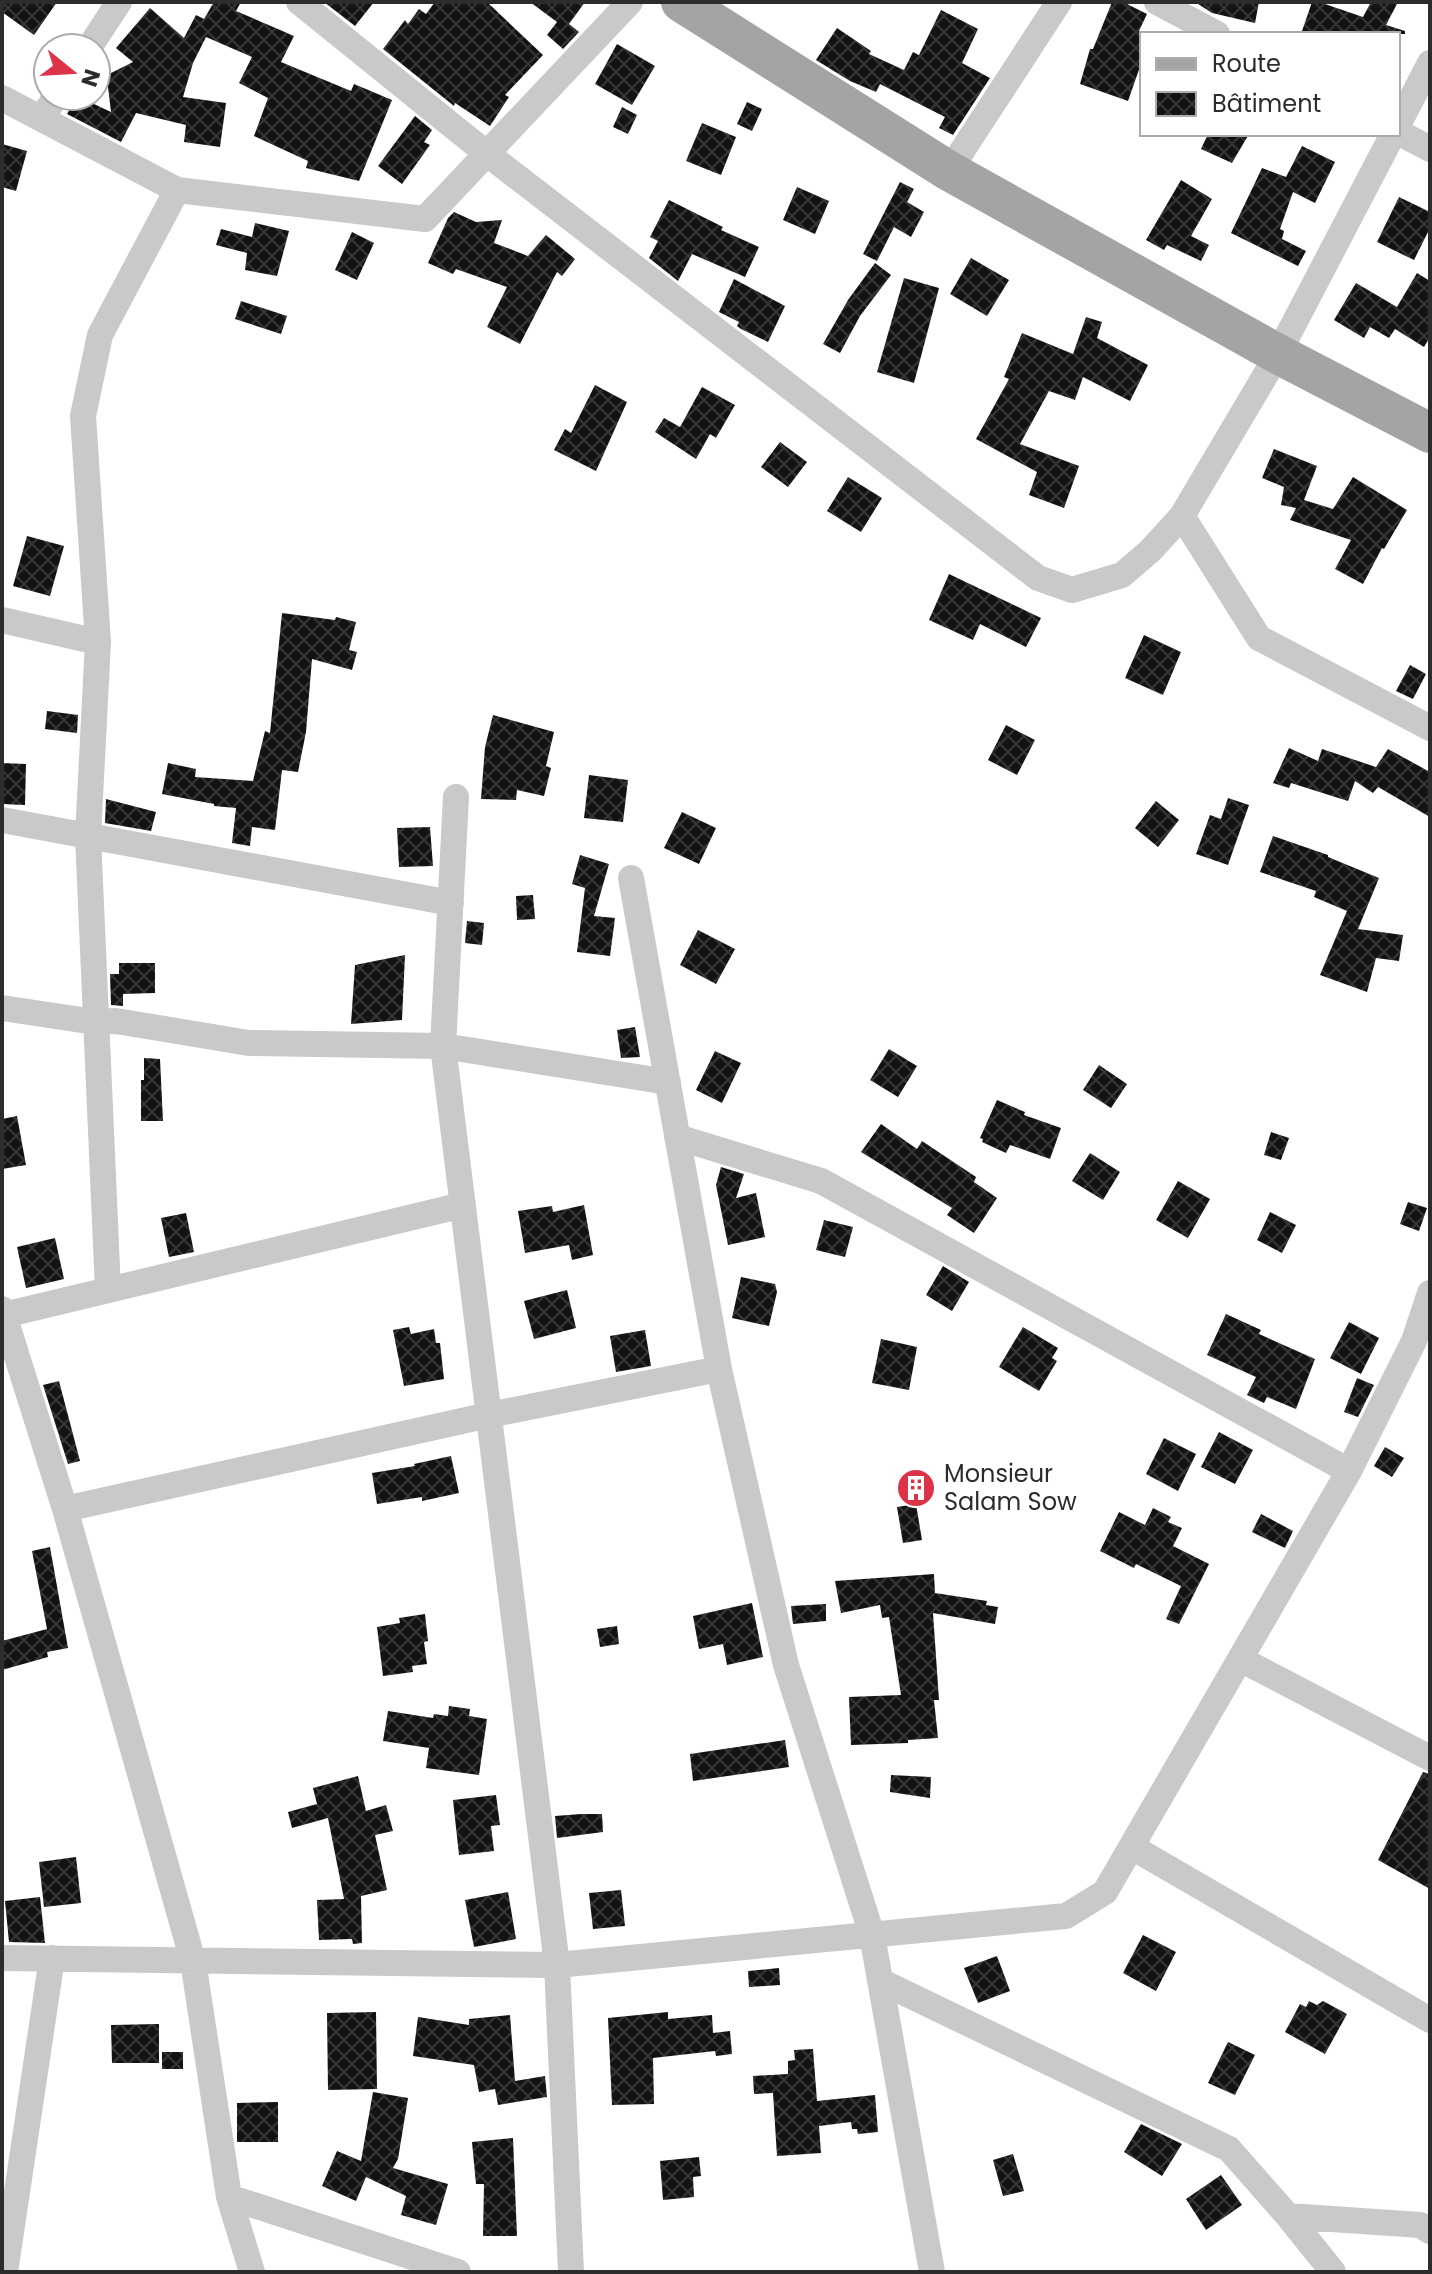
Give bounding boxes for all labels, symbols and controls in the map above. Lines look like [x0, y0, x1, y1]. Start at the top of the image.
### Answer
north arrow [32, 32, 112, 112]
legend [1140, 32, 1400, 136]
text: Route [1212, 47, 1281, 80]
text: N [73, 65, 108, 91]
text: Bâtiment [1212, 87, 1321, 120]
place label: Monsieur Salam Sow [944, 1457, 1077, 1518]
building icon: Monsieur Salam Sow [895, 1467, 937, 1509]

